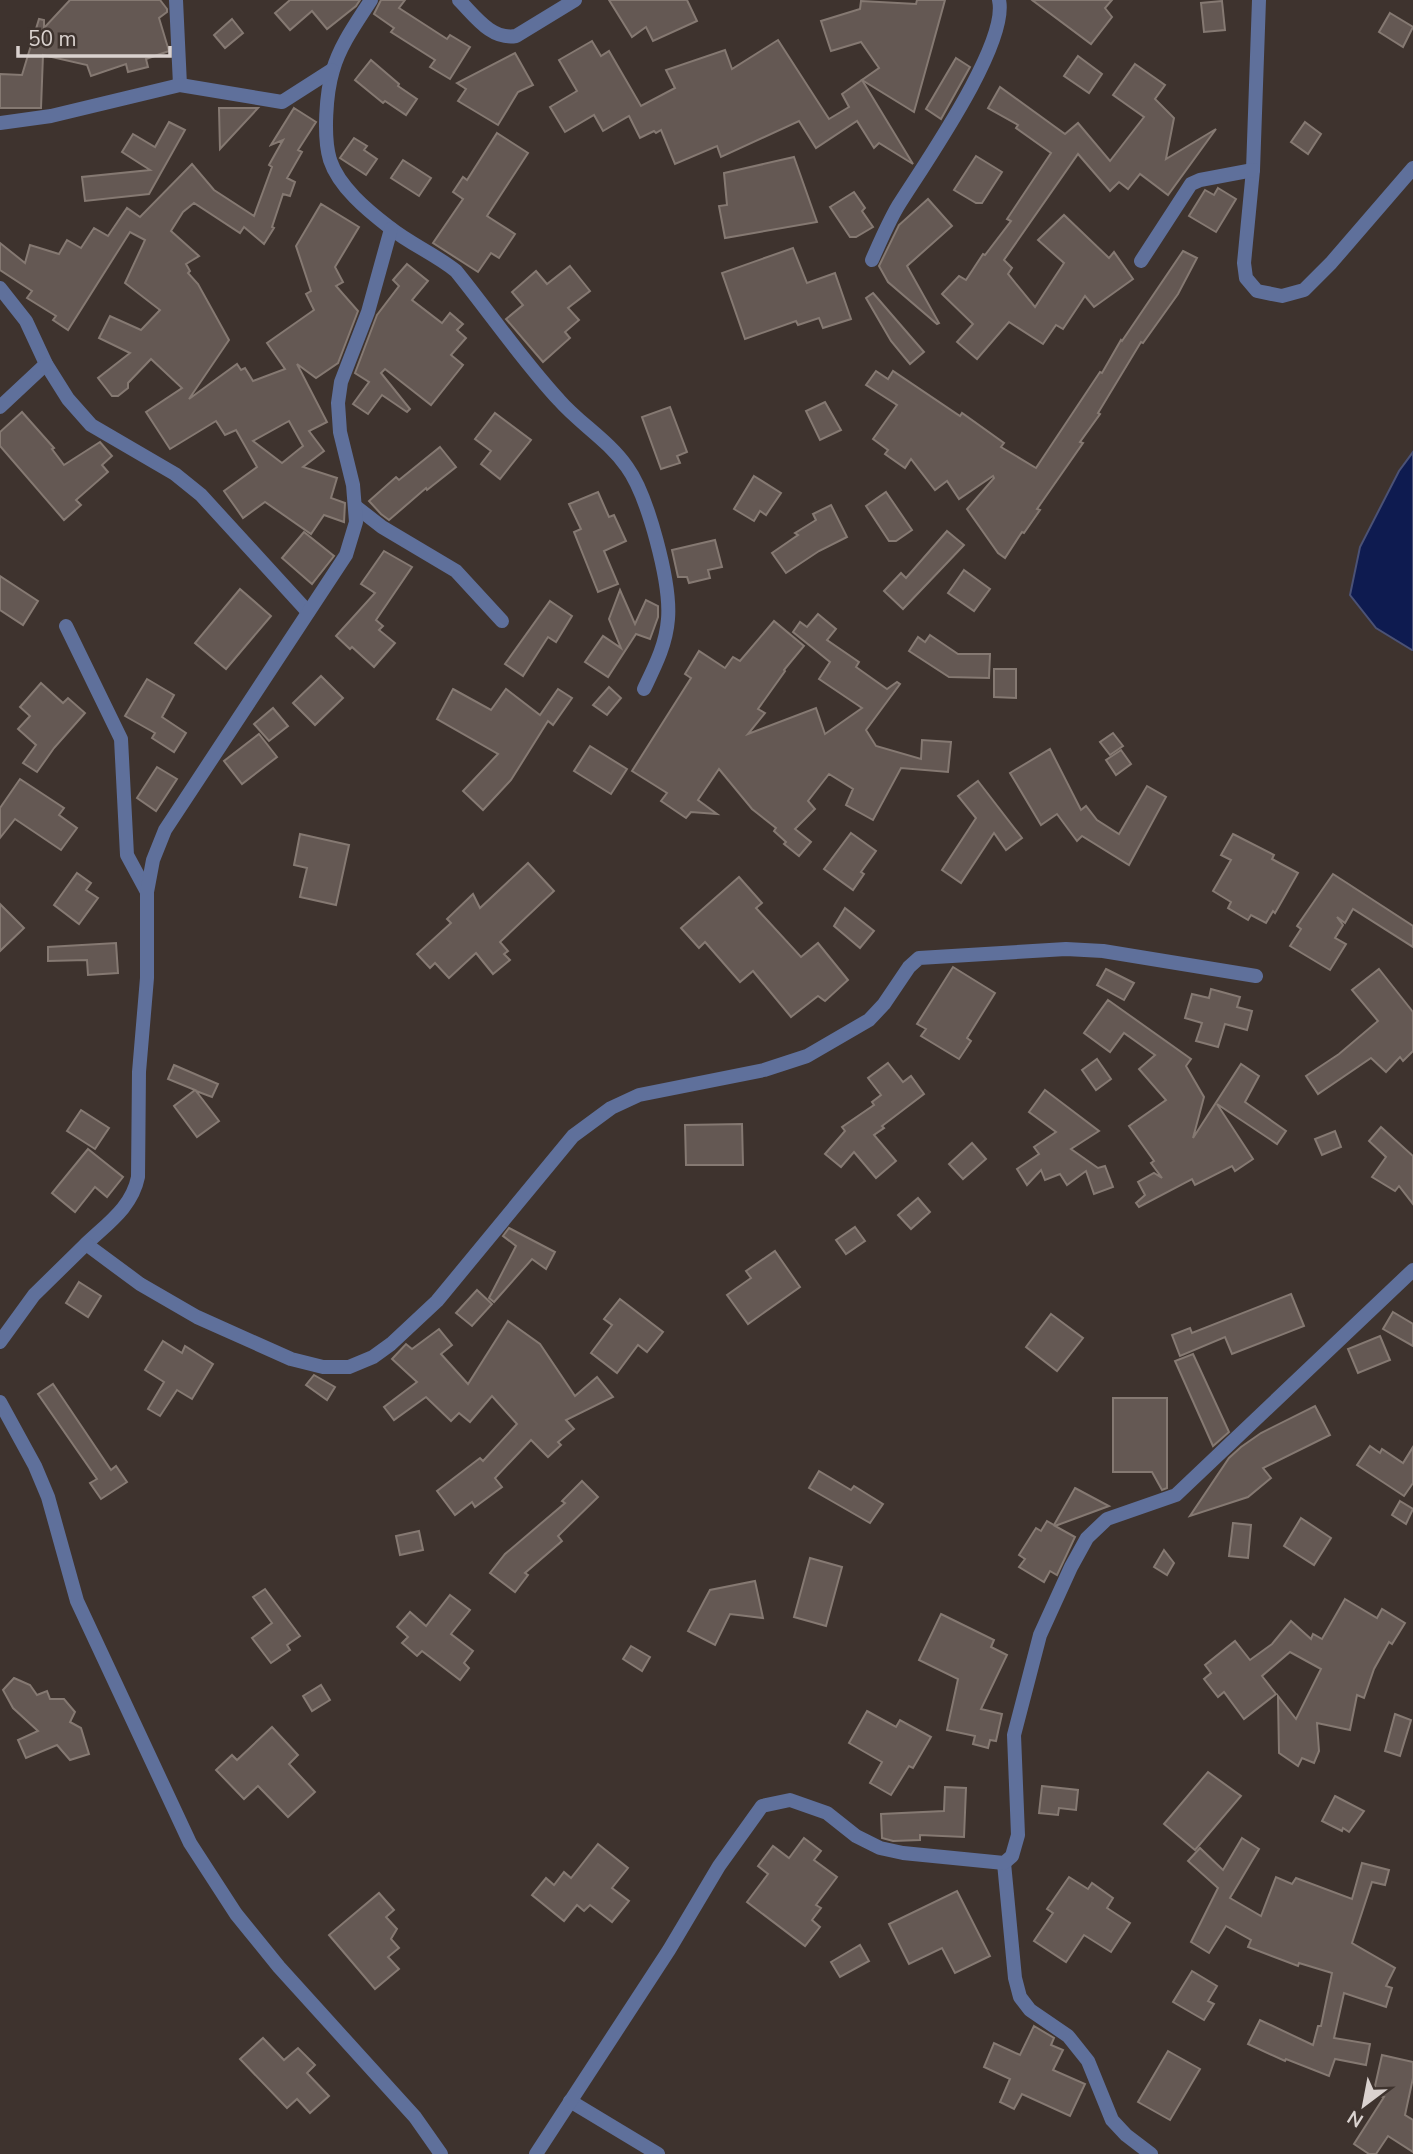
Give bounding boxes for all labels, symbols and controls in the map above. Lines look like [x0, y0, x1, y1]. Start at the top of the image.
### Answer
scale bar [18, 14, 170, 58]
text: 50 m [28, 25, 77, 53]
north arrow [1329, 2070, 1399, 2140]
text: N [1343, 2104, 1368, 2133]

